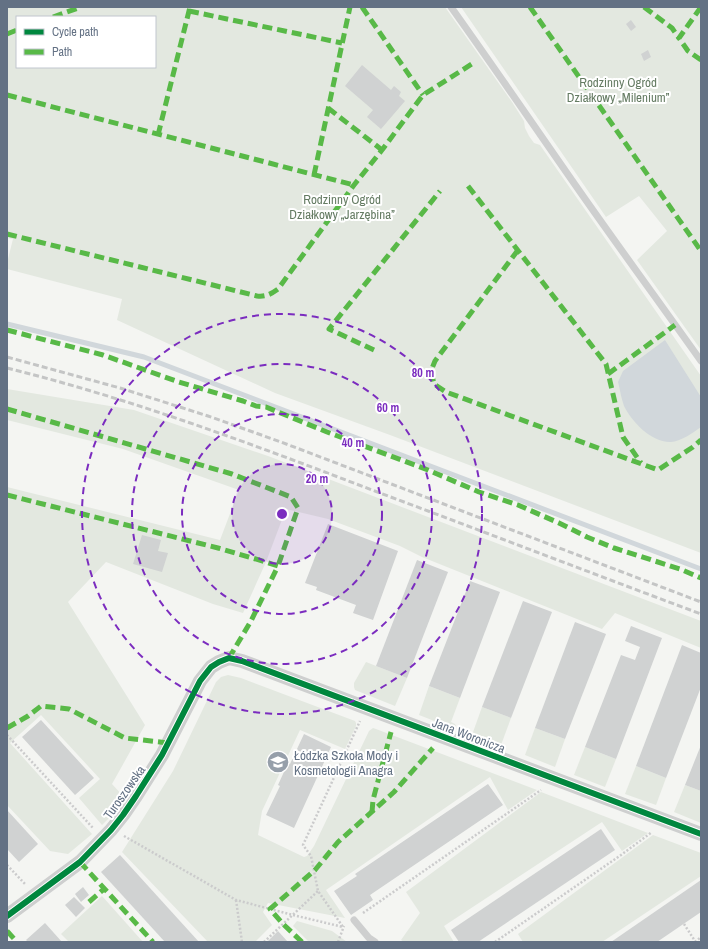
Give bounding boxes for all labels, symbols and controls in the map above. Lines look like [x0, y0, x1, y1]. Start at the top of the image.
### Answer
legend [16, 16, 156, 68]
text: Cycle path [52, 24, 99, 40]
text: Path [52, 44, 72, 60]
park label: Rodzinny Ogród Działkowy „Milenium” [567, 74, 670, 106]
park label: Rodzinny Ogród Działkowy „Jarzębina” [289, 191, 395, 223]
text: 80 m [412, 365, 434, 381]
text: 60 m [377, 400, 399, 416]
text: 40 m [342, 435, 364, 451]
text: 20 m [306, 471, 328, 487]
centre of rings [275, 507, 289, 521]
street label: Jana Woronicza [430, 714, 508, 757]
place label: Łódzka Szkoła Mody i Kosmetologii Anagra [294, 747, 398, 779]
school or university icon: Łódzka Szkoła Mody i Kosmetologii Anagra [265, 749, 291, 775]
street label: Turoszowska [100, 762, 149, 823]

